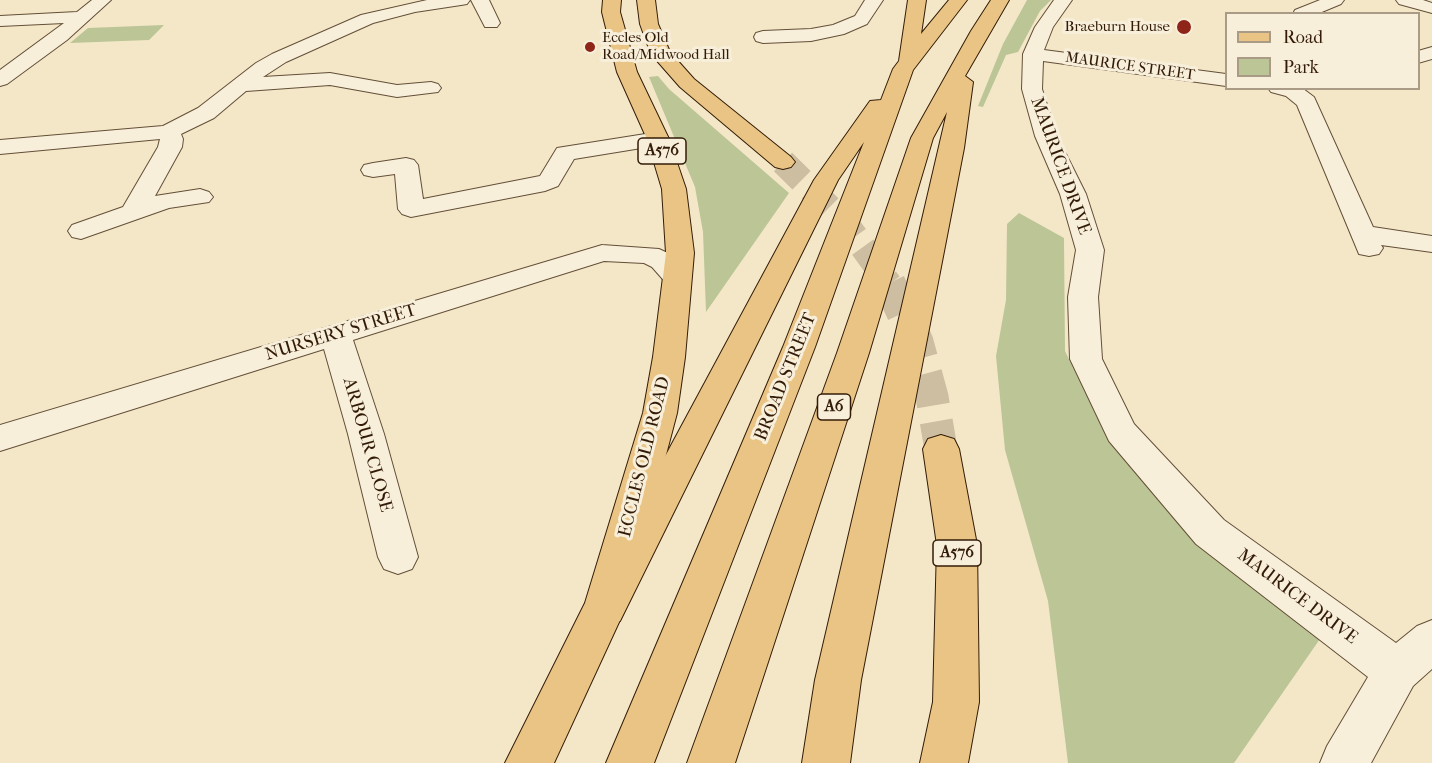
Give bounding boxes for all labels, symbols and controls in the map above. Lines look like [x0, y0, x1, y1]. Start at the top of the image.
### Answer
legend [1225, 12, 1420, 90]
place label: Braeburn House [1064, 18, 1170, 36]
marker: Braeburn House [1175, 18, 1193, 36]
text: Road [1283, 27, 1323, 48]
place label: Eccles Old Road/Midwood Hall [602, 29, 730, 64]
marker: Eccles Old Road/Midwood Hall [583, 40, 597, 54]
street label: MAURICE STREET [1064, 49, 1196, 85]
text: Park [1283, 57, 1319, 78]
street label: MAURICE DRIVE [1025, 94, 1095, 238]
road number: A576 [638, 138, 686, 164]
street label: NURSERY STREET [262, 300, 420, 366]
street label: BROAD STREET [751, 310, 821, 444]
street label: ARBOUR CLOSE [337, 375, 397, 515]
street label: ECCLES OLD ROAD [615, 375, 675, 539]
road number: A6 [818, 394, 850, 420]
road number: A576 [933, 540, 981, 566]
street label: MAURICE DRIVE [1233, 545, 1361, 649]

